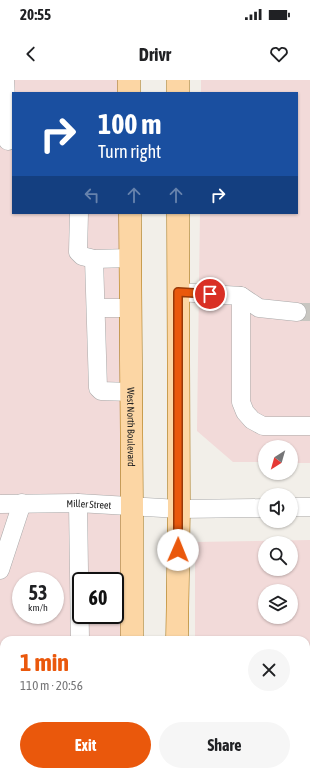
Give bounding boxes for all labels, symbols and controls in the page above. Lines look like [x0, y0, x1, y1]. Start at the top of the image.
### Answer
text: 20:55 [20, 6, 51, 23]
icon: back [20, 43, 42, 65]
icon: heart [268, 43, 290, 65]
text: Drivr [139, 44, 171, 65]
icon: right [32, 108, 84, 160]
text: 100 m [98, 108, 161, 140]
text: Turn right [98, 141, 161, 162]
icon: left [81, 184, 103, 206]
icon: ahead [123, 184, 145, 206]
icon: ahead [165, 184, 187, 206]
icon: right [207, 184, 229, 206]
pin [193, 277, 227, 311]
icon: arrive [199, 283, 221, 305]
street label: West North Boulevard [125, 387, 137, 467]
north arrow [258, 440, 298, 480]
map controls [258, 440, 298, 624]
button: sound [258, 488, 298, 528]
street label: Miller Street [66, 498, 112, 511]
position arrow [157, 529, 199, 571]
button: search [258, 536, 298, 576]
speed limit sign: 60 [72, 572, 124, 624]
text: 53 [29, 581, 47, 604]
button: layers [258, 584, 298, 624]
text: km/h [28, 602, 48, 613]
text: 1 min [20, 649, 69, 676]
button: close [248, 649, 290, 691]
text: 110 m · 20:56 [20, 678, 83, 693]
button: Exit [20, 722, 151, 768]
button: Share [159, 722, 290, 768]

